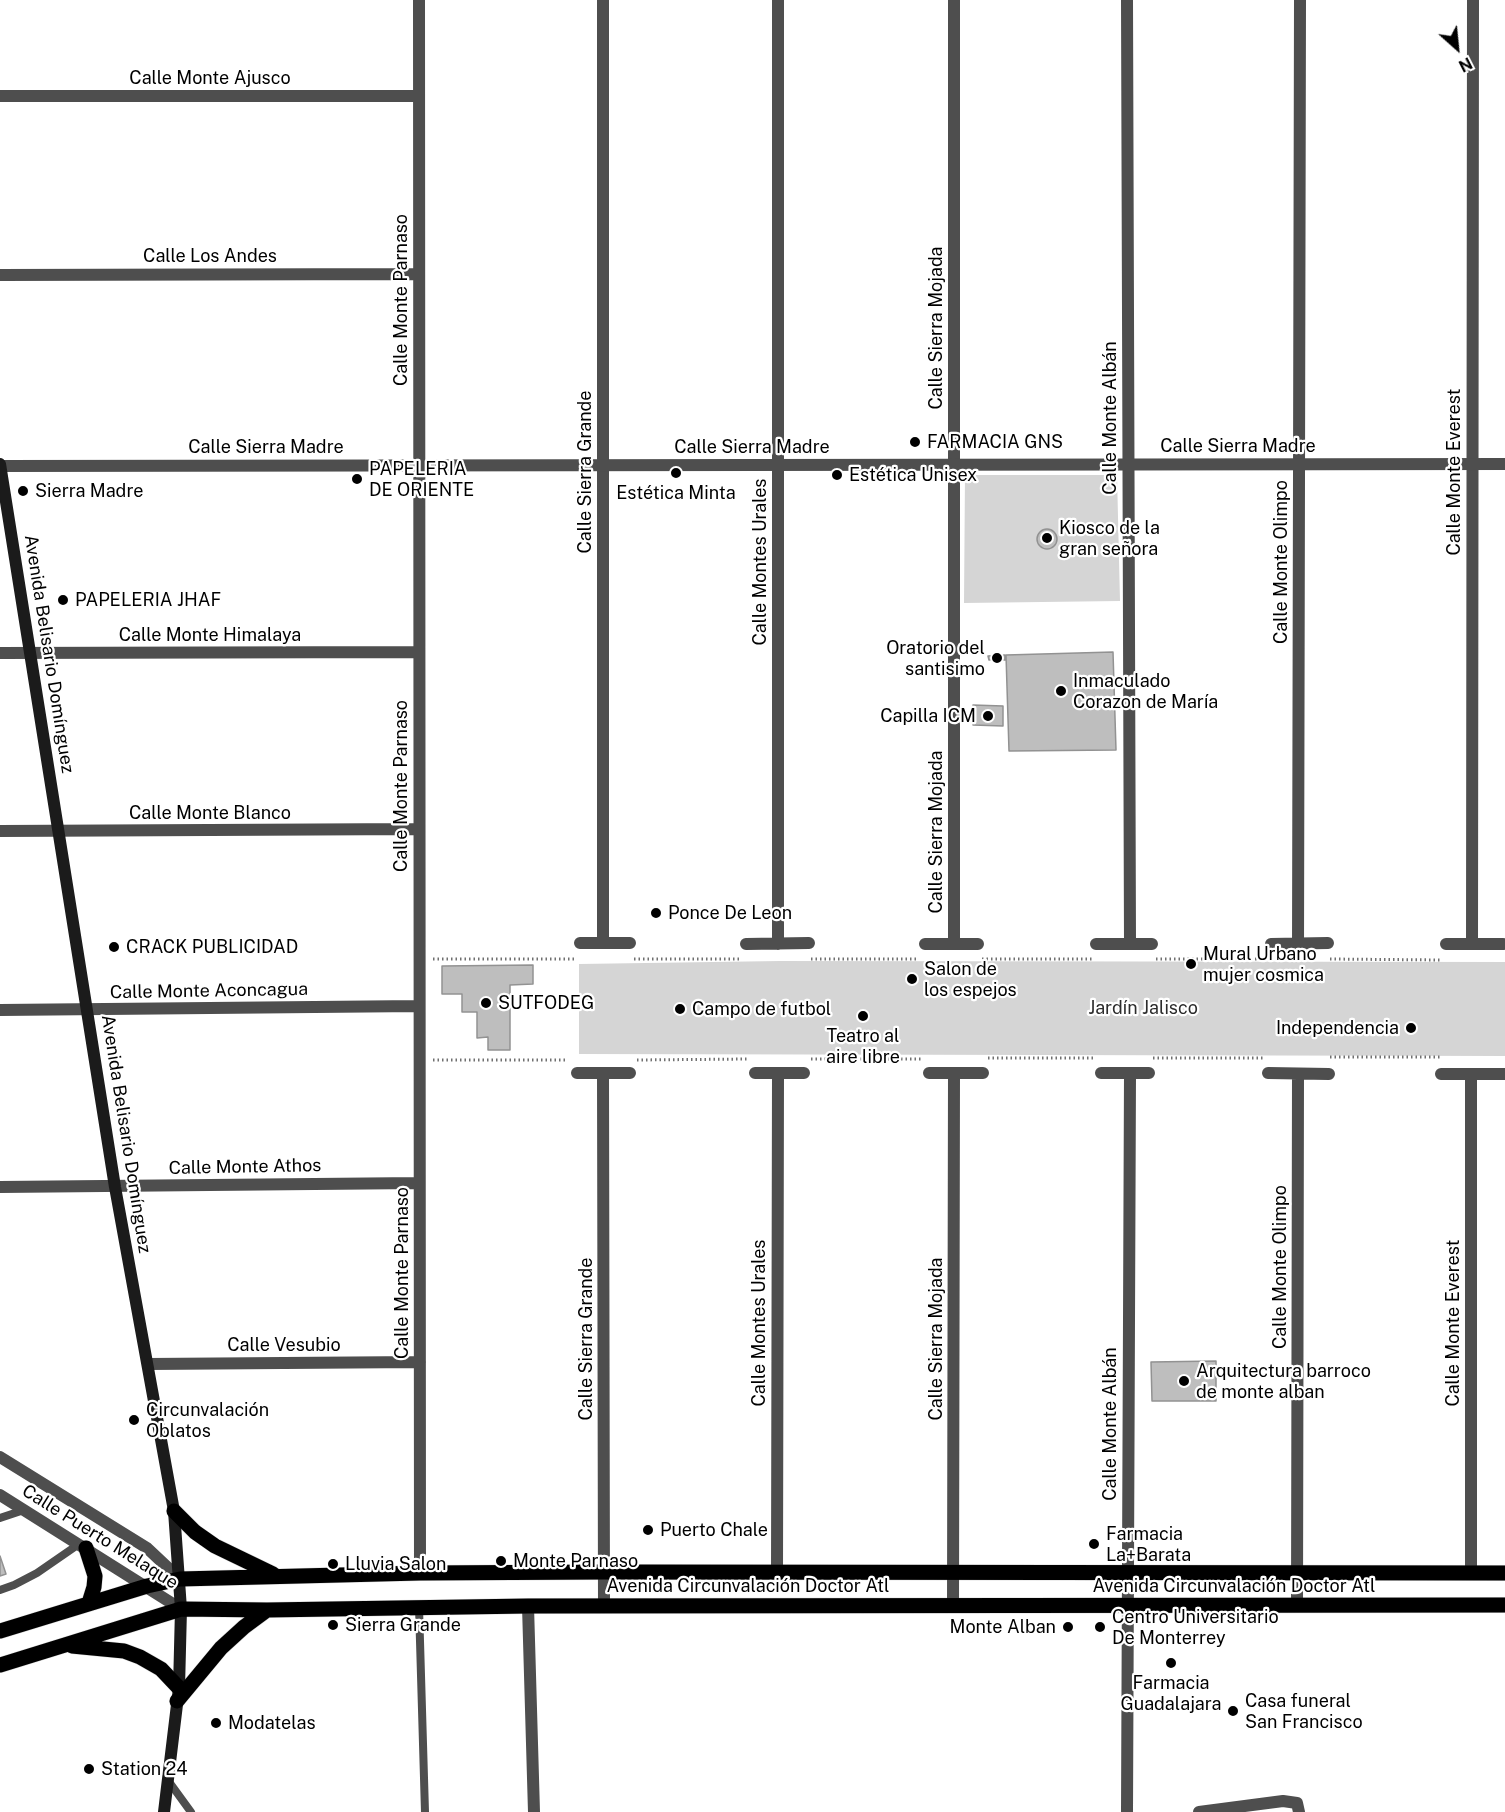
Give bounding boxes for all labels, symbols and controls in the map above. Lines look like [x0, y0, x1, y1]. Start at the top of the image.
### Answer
north arrow [1427, 18, 1487, 78]
text: N [1456, 53, 1475, 76]
street label: Calle Monte Ajusco [129, 67, 291, 89]
street label: Calle Monte Parnaso [390, 214, 412, 386]
street label: Calle Los Andes [143, 245, 277, 267]
street label: Calle Sierra Mojada [925, 246, 947, 410]
street label: Calle Monte Albán [1099, 341, 1121, 495]
street label: Calle Monte Everest [1443, 388, 1465, 556]
street label: Calle Sierra Grande [574, 391, 596, 553]
place label: FARMACIA GNS [927, 431, 1063, 453]
marker: FARMACIA GNS [908, 435, 922, 449]
street label: Calle Sierra Madre [1160, 435, 1316, 457]
street label: Calle Sierra Madre [188, 436, 344, 458]
street label: Calle Sierra Madre [674, 436, 830, 458]
place label: PAPELERIA DE ORIENTE [369, 458, 474, 500]
place label: Estética Unisex [849, 464, 977, 486]
marker: Estética Minta [669, 466, 683, 480]
marker: Estética Unisex [830, 468, 844, 482]
marker: PAPELERIA DE ORIENTE [350, 472, 364, 486]
street label: Calle Montes Urales [749, 479, 771, 645]
place label: Sierra Madre [35, 480, 144, 502]
street label: Calle Monte Olimpo [1270, 480, 1292, 644]
place label: Estética Minta [616, 482, 736, 504]
marker: Sierra Madre [16, 484, 30, 498]
place label: Kiosco de la gran señora [1059, 517, 1160, 560]
marker: Kiosco de la gran señora [1040, 531, 1054, 545]
street label: Avenida Belisario Domínguez [19, 533, 79, 775]
place label: PAPELERIA JHAF [75, 589, 221, 611]
marker: PAPELERIA JHAF [56, 593, 70, 607]
street label: Calle Monte Himalaya [119, 624, 301, 646]
place label: Oratorio del santisimo [886, 637, 985, 680]
marker: Oratorio del santisimo [990, 651, 1004, 665]
place label: Inmaculado Corazon de María [1073, 670, 1218, 712]
marker: Inmaculado Corazon de María [1054, 684, 1068, 698]
street label: Calle Monte Parnaso [390, 700, 412, 872]
place label: Capilla ICM [880, 705, 976, 727]
marker: Capilla ICM [981, 709, 995, 723]
street label: Calle Sierra Mojada [925, 750, 947, 914]
street label: Calle Monte Blanco [129, 802, 291, 824]
place label: Ponce De Leon [668, 902, 792, 924]
marker: Ponce De Leon [649, 906, 663, 920]
place label: CRACK PUBLICIDAD [126, 936, 298, 958]
marker: CRACK PUBLICIDAD [107, 940, 121, 954]
place label: Mural Urbano mujer cosmica [1203, 943, 1324, 986]
marker: Mural Urbano mujer cosmica [1184, 957, 1198, 971]
place label: Salon de los espejos [924, 958, 1017, 1000]
marker: Salon de los espejos [905, 972, 919, 986]
street label: Calle Monte Aconcagua [110, 978, 308, 1004]
place label: SUTFODEG [498, 992, 594, 1014]
marker: SUTFODEG [479, 996, 493, 1010]
park label: Jardín Jalisco [1088, 997, 1198, 1019]
place label: Campo de futbol [692, 998, 831, 1020]
marker: Campo de futbol [673, 1002, 687, 1016]
marker: Teatro al aire libre [856, 1009, 870, 1023]
street label: Avenida Belisario Domínguez [96, 1013, 156, 1255]
place label: Independencia [1276, 1017, 1399, 1039]
marker: Independencia [1404, 1021, 1418, 1035]
place label: Teatro al aire libre [826, 1025, 900, 1068]
street label: Calle Monte Athos [168, 1155, 322, 1179]
street label: Calle Monte Olimpo [1269, 1185, 1291, 1349]
street label: Calle Monte Parnaso [391, 1187, 413, 1359]
street label: Calle Monte Everest [1442, 1239, 1464, 1407]
street label: Calle Montes Urales [748, 1240, 770, 1406]
street label: Calle Sierra Mojada [925, 1257, 947, 1421]
street label: Calle Sierra Grande [575, 1258, 597, 1420]
street label: Calle Vesubio [227, 1334, 341, 1356]
street label: Calle Monte Albán [1099, 1347, 1121, 1501]
place label: Arquitectura barroco de monte alban [1196, 1360, 1371, 1402]
marker: Arquitectura barroco de monte alban [1177, 1374, 1191, 1388]
place label: Circunvalación Oblatos [146, 1399, 269, 1442]
marker: Circunvalación Oblatos [127, 1413, 141, 1427]
street label: Calle Puerto Melaque [18, 1480, 182, 1594]
place label: Puerto Chale [660, 1519, 768, 1541]
marker: Puerto Chale [641, 1523, 655, 1537]
place label: Farmacia La+Barata [1106, 1523, 1191, 1565]
marker: Farmacia La+Barata [1087, 1537, 1101, 1551]
place label: Monte Parnaso [513, 1550, 638, 1572]
place label: Lluvia Salon [345, 1553, 446, 1575]
marker: Monte Parnaso [494, 1554, 508, 1568]
marker: Lluvia Salon [326, 1557, 340, 1571]
street label: Avenida Circunvalación Doctor Atl [607, 1575, 889, 1597]
street label: Avenida Circunvalación Doctor Atl [1093, 1575, 1375, 1597]
place label: Centro Universitario De Monterrey [1112, 1606, 1279, 1648]
place label: Sierra Grande [345, 1614, 461, 1636]
place label: Monte Alban [950, 1616, 1056, 1638]
marker: Sierra Grande [326, 1618, 340, 1632]
marker: Monte Alban [1061, 1620, 1075, 1634]
marker: Centro Universitario De Monterrey [1093, 1620, 1107, 1634]
marker: Farmacia Guadalajara [1164, 1656, 1178, 1670]
place label: Farmacia Guadalajara [1121, 1672, 1221, 1714]
place label: Casa funeral San Francisco [1245, 1690, 1363, 1732]
marker: Casa funeral San Francisco [1226, 1704, 1240, 1718]
place label: Modatelas [228, 1712, 316, 1734]
marker: Modatelas [209, 1716, 223, 1730]
place label: Station 24 [101, 1758, 188, 1780]
marker: Station 24 [82, 1762, 96, 1776]

